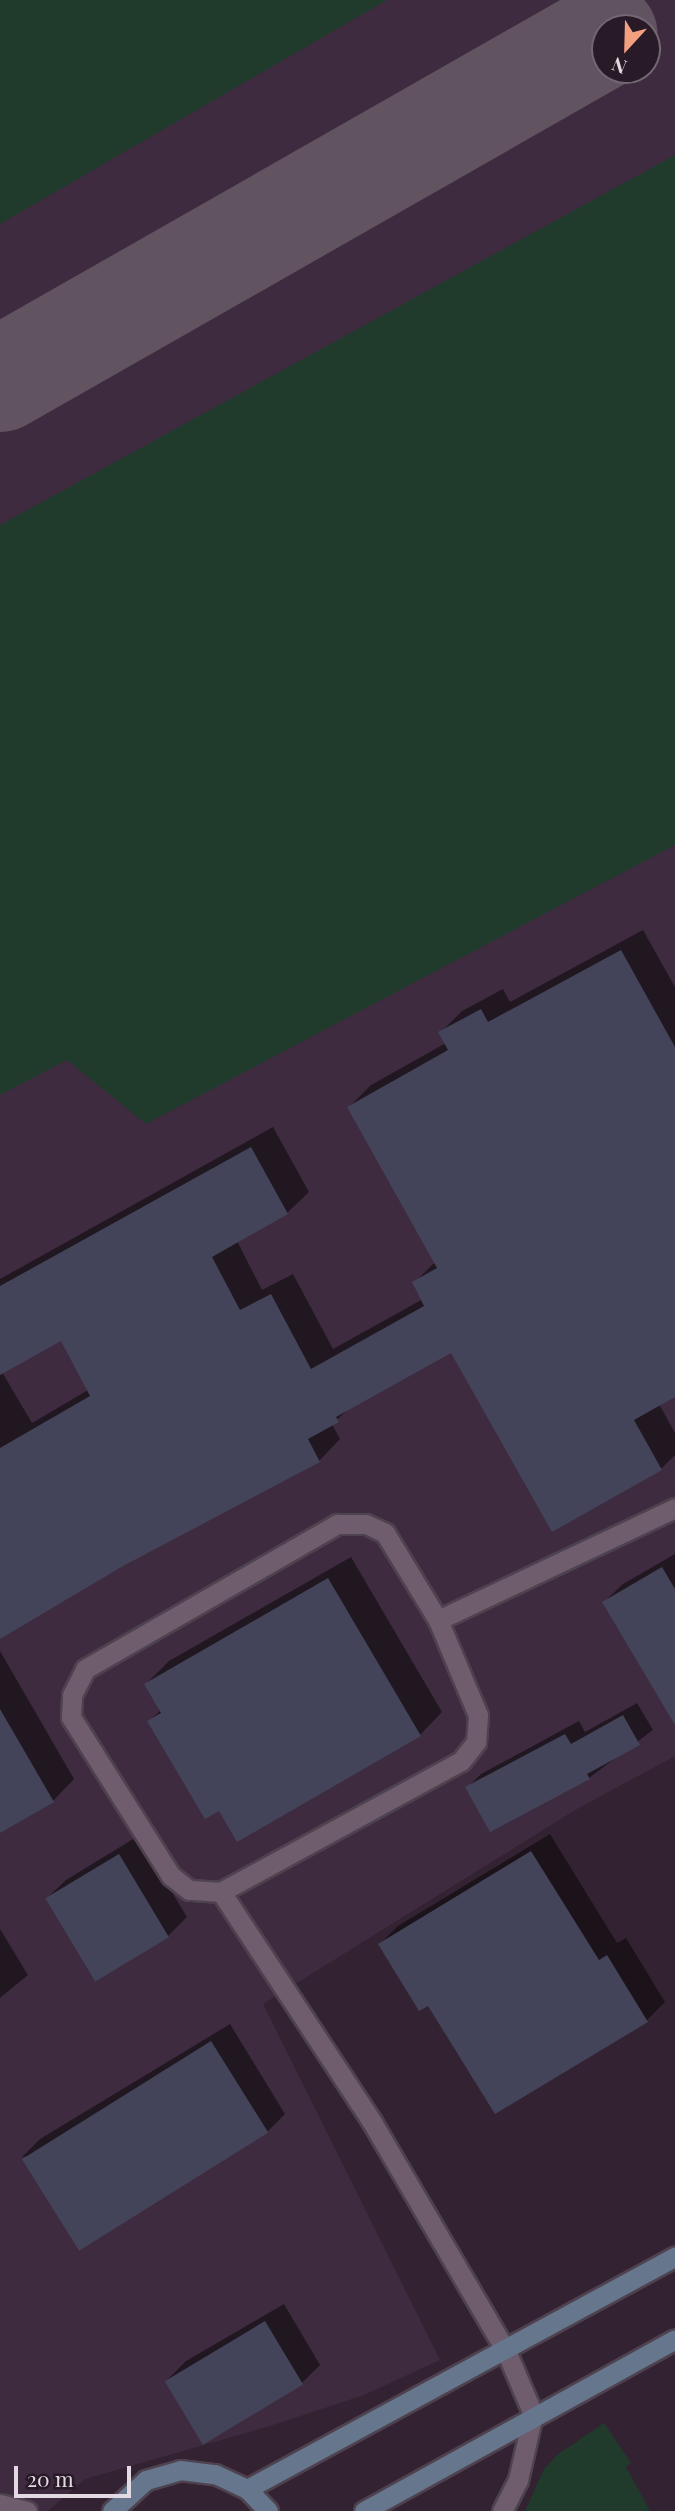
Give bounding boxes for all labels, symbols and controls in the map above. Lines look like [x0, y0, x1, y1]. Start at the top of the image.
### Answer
north arrow [591, 14, 661, 84]
text: N [608, 52, 630, 81]
scale bar [18, 2452, 135, 2496]
text: 20 m [27, 2464, 74, 2492]

